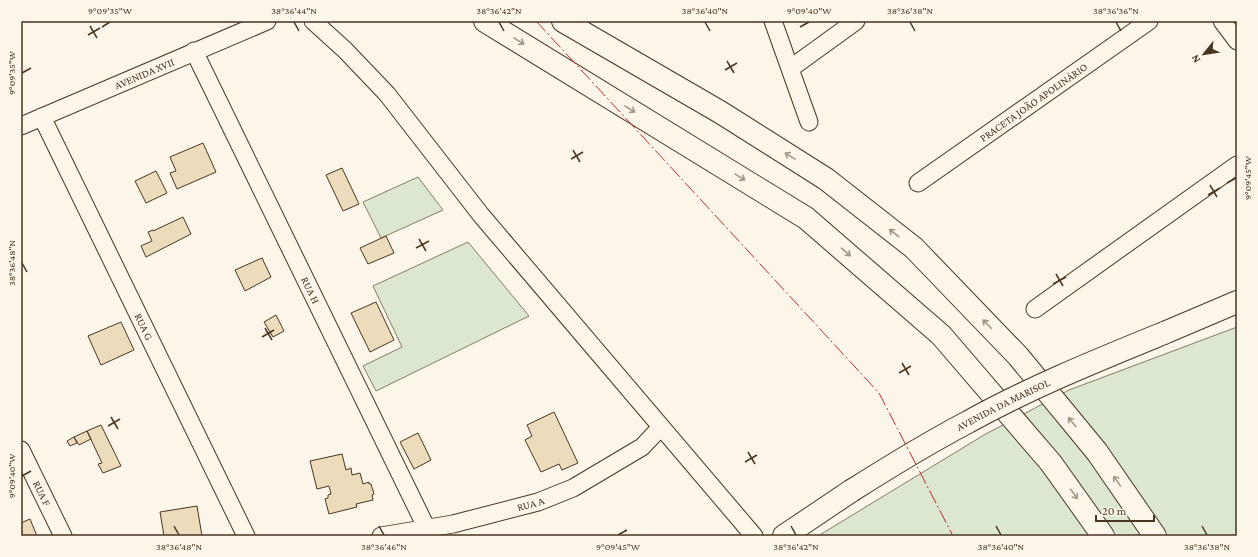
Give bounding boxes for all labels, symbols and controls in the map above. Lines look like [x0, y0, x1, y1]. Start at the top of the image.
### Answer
text: 9°09'35"W [88, 5, 133, 16]
text: 38°36'44"N [271, 5, 317, 16]
text: 38°36'42"N [476, 5, 522, 16]
text: 38°36'40"N [682, 5, 729, 16]
text: 9°09'40"W [787, 5, 832, 16]
text: 38°36'38"N [887, 5, 933, 16]
text: 38°36'36"N [1093, 5, 1139, 16]
north arrow [1184, 34, 1224, 74]
one-way arrow [513, 37, 524, 45]
text: 9°09'35"W [6, 50, 17, 95]
text: N [1188, 52, 1202, 65]
street label: AVENIDA XVII [113, 55, 176, 91]
street label: PRACETA JOÃO APOLINÁRIO [977, 60, 1090, 144]
one-way arrow [624, 105, 635, 113]
one-way arrow [784, 152, 795, 160]
text: 9°09'45"W [1242, 155, 1253, 200]
one-way arrow [734, 173, 745, 181]
one-way arrow [889, 228, 900, 237]
text: 38°36'48"N [6, 240, 17, 286]
one-way arrow [841, 248, 851, 257]
street label: RUA H [299, 275, 322, 306]
street label: RUA G [132, 311, 156, 342]
one-way arrow [982, 319, 991, 329]
street label: AVENIDA DA MARISOL [954, 376, 1052, 433]
one-way arrow [1068, 416, 1076, 427]
text: 9°09'40"W [6, 453, 17, 498]
one-way arrow [1113, 476, 1121, 487]
street label: RUA F [31, 479, 54, 508]
one-way arrow [1070, 489, 1078, 500]
street label: RUA A [516, 494, 546, 513]
scale bar [1096, 497, 1154, 523]
text: 20 m [1102, 504, 1127, 518]
text: 38°36'48"N [156, 541, 202, 552]
text: 38°36'46"N [361, 541, 407, 552]
text: 9°09'45"W [596, 541, 641, 552]
text: 38°36'42"N [773, 541, 819, 552]
text: 38°36'40"N [978, 541, 1025, 552]
text: 38°36'38"N [1184, 541, 1230, 552]

